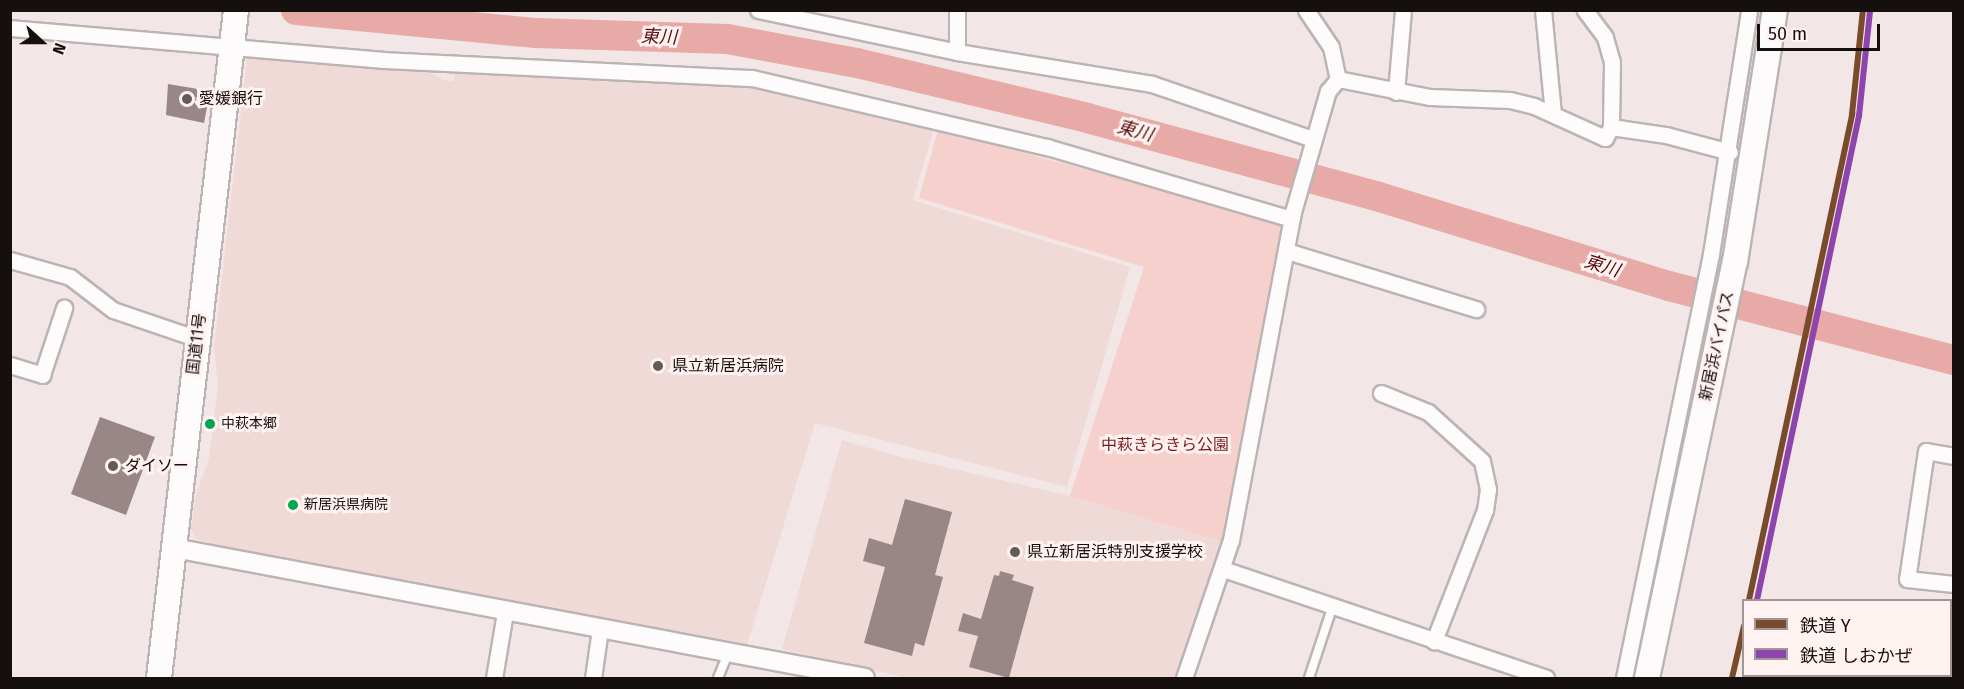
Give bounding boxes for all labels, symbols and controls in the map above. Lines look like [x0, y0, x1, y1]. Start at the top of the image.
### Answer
north arrow [12, 12, 72, 72]
scale bar [1760, 12, 1883, 50]
text: 50 m [1768, 23, 1807, 45]
water label: 東川 [641, 26, 677, 48]
text: N [49, 40, 70, 57]
place label: 愛媛銀行 [199, 89, 263, 109]
marker: 愛媛銀行 [180, 92, 194, 106]
water label: 東川 [1115, 116, 1155, 146]
water label: 東川 [1582, 250, 1622, 282]
street label: 新居浜バイパス [1696, 289, 1738, 403]
street label: 国道11号 [184, 312, 210, 376]
place label: 県立新居浜病院 [672, 356, 784, 376]
marker: 県立新居浜病院 [649, 357, 667, 375]
place label: 中萩本郷 [221, 416, 277, 432]
marker: 中萩本郷 [204, 418, 216, 430]
park label: 中萩きらきら公園 [1101, 435, 1229, 455]
place label: ダイソー [125, 456, 189, 476]
marker: ダイソー [106, 459, 120, 473]
place label: 新居浜県病院 [304, 497, 388, 513]
marker: 新居浜県病院 [287, 499, 299, 511]
place label: 県立新居浜特別支援学校 [1027, 542, 1203, 562]
marker: 県立新居浜特別支援学校 [1008, 545, 1022, 559]
legend [1742, 599, 1952, 677]
text: 鉄道 Y [1800, 615, 1851, 637]
text: 鉄道 しおかぜ [1800, 645, 1913, 667]

